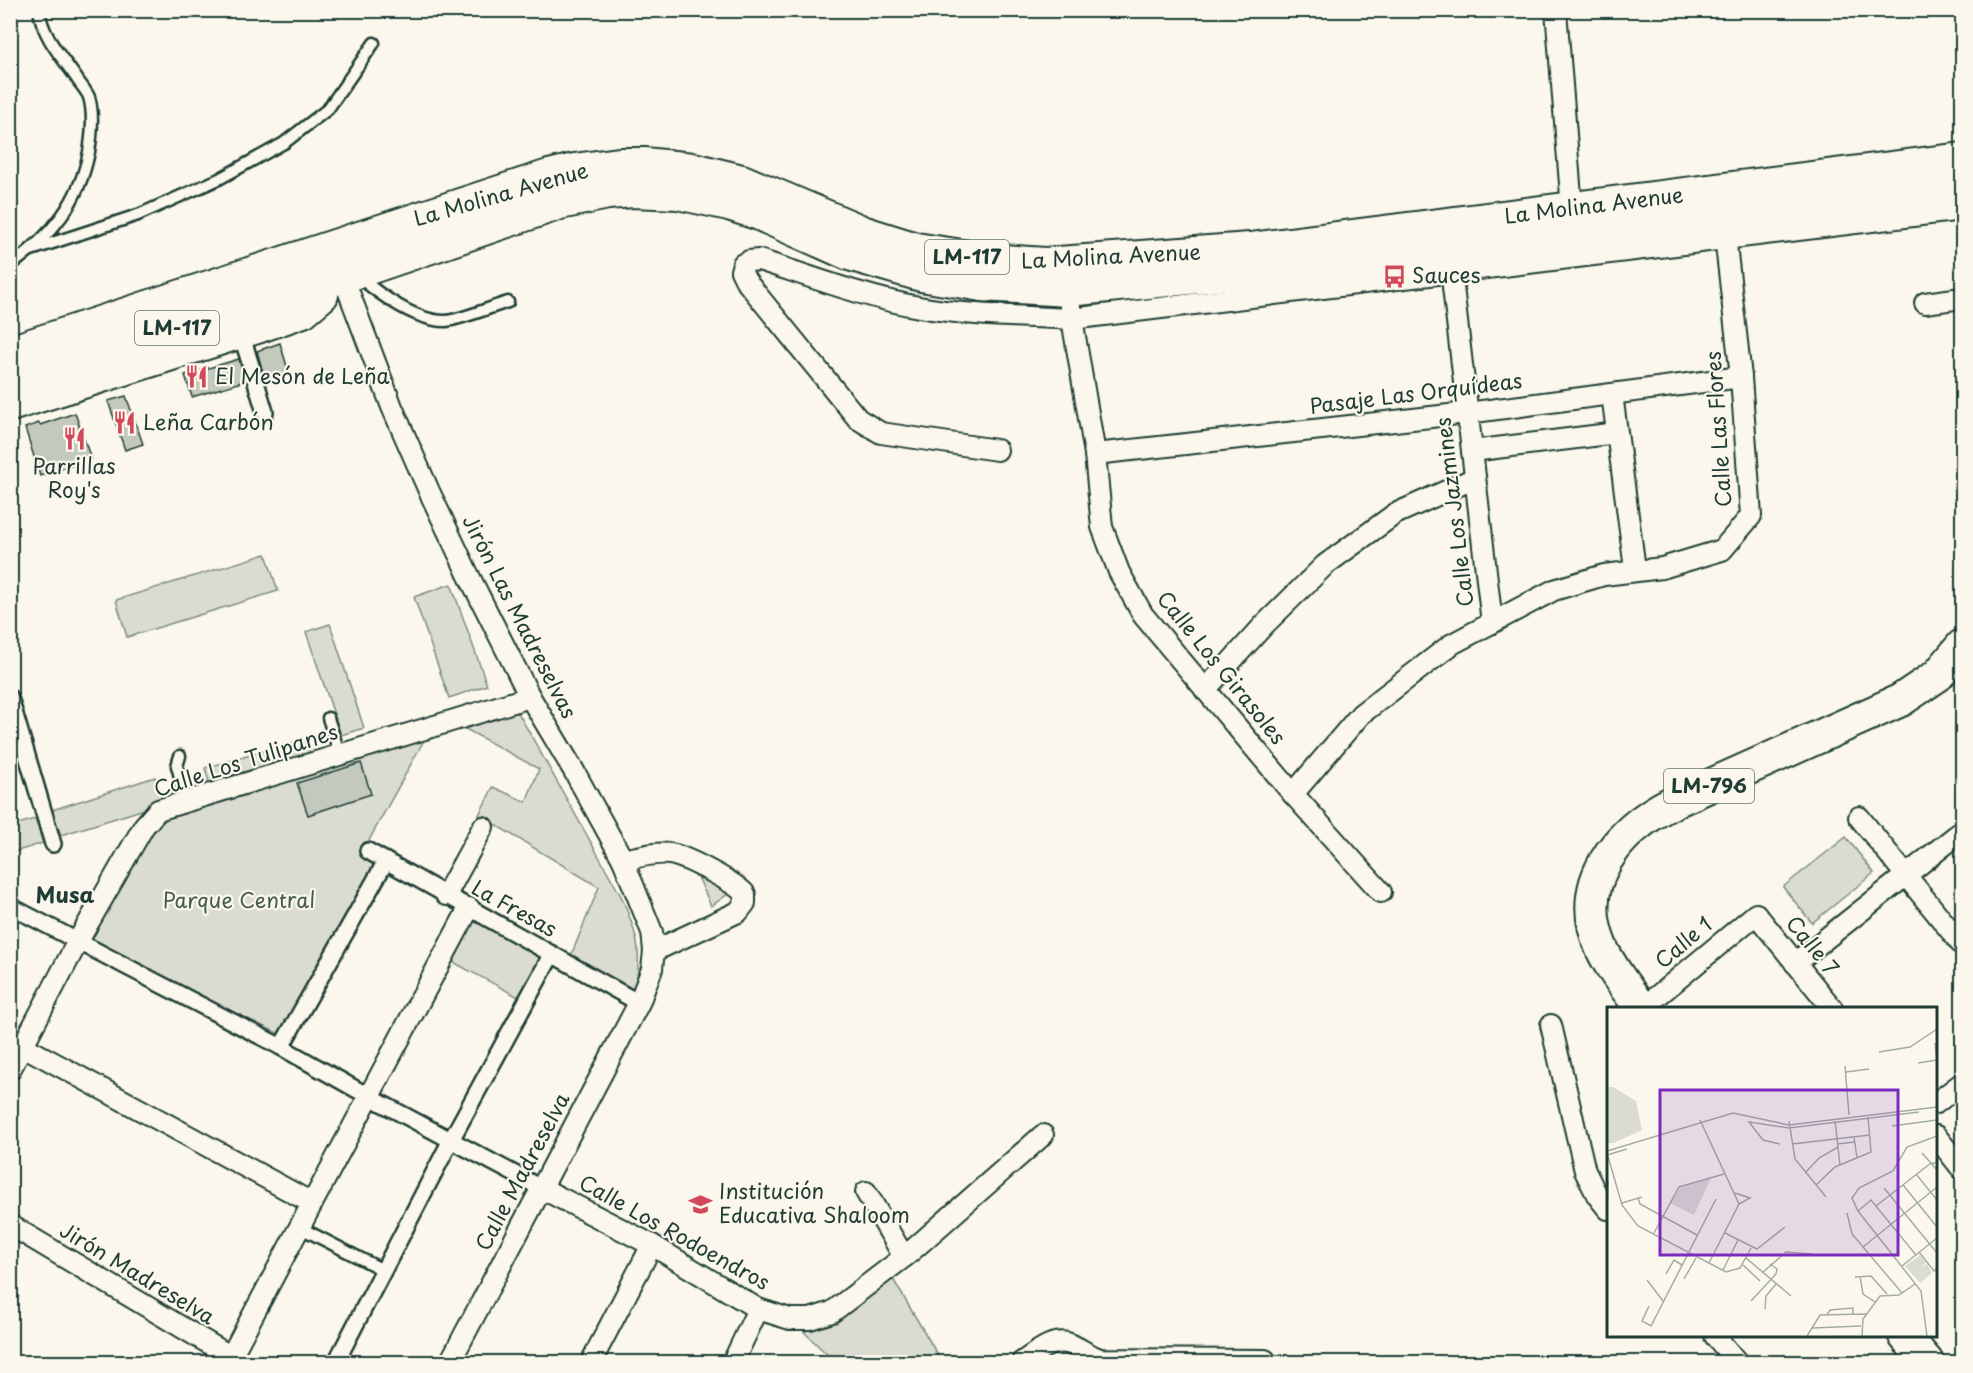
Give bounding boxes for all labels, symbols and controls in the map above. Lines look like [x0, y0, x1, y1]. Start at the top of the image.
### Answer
street label: La Molina Avenue [410, 153, 591, 233]
street label: La Molina Avenue [1502, 177, 1685, 231]
street label: La Molina Avenue [1020, 234, 1202, 276]
road number: LM-117 [925, 240, 1009, 274]
place label: Sauces [1412, 258, 1480, 290]
bus stop icon: Sauces [1381, 263, 1407, 289]
road number: LM-117 [135, 311, 219, 345]
street label: Calle Las Flores [1696, 350, 1738, 508]
place label: El Mesón de Leña [215, 359, 390, 391]
street label: Pasaje Las Orquídeas [1308, 363, 1524, 421]
restaurant icon: El Mesón de Leña [184, 364, 210, 390]
place label: Leña Carbón [143, 405, 274, 437]
restaurant icon: Leña Carbón [112, 410, 138, 436]
street label: Calle Los Jazmines [1426, 416, 1481, 609]
restaurant icon: Parrillas Roy's [61, 426, 87, 452]
place label: Parrillas Roy's [32, 449, 116, 505]
street label: Jirón Las Madreselvas [455, 509, 586, 724]
street label: Calle Los Girasoles [1150, 583, 1295, 751]
street label: Calle Los Tulipanes [149, 714, 342, 804]
road number: LM-796 [1664, 769, 1754, 803]
street label: La Fresas [466, 871, 563, 944]
district label: Musa [36, 877, 95, 910]
park label: Parque Central [163, 883, 315, 915]
street label: Calle 1 [1647, 908, 1718, 975]
street label: Calle 7 [1779, 908, 1848, 982]
inset map [1607, 1007, 1937, 1337]
street label: Calle Madreselva [466, 1086, 577, 1256]
street label: Calle Los Rodoendros [574, 1165, 776, 1297]
place label: Institución Educativa Shaloom [719, 1174, 910, 1230]
school or university icon: Institución Educativa Shaloom [688, 1191, 714, 1217]
street label: Jirón Madreselva [54, 1213, 222, 1331]

